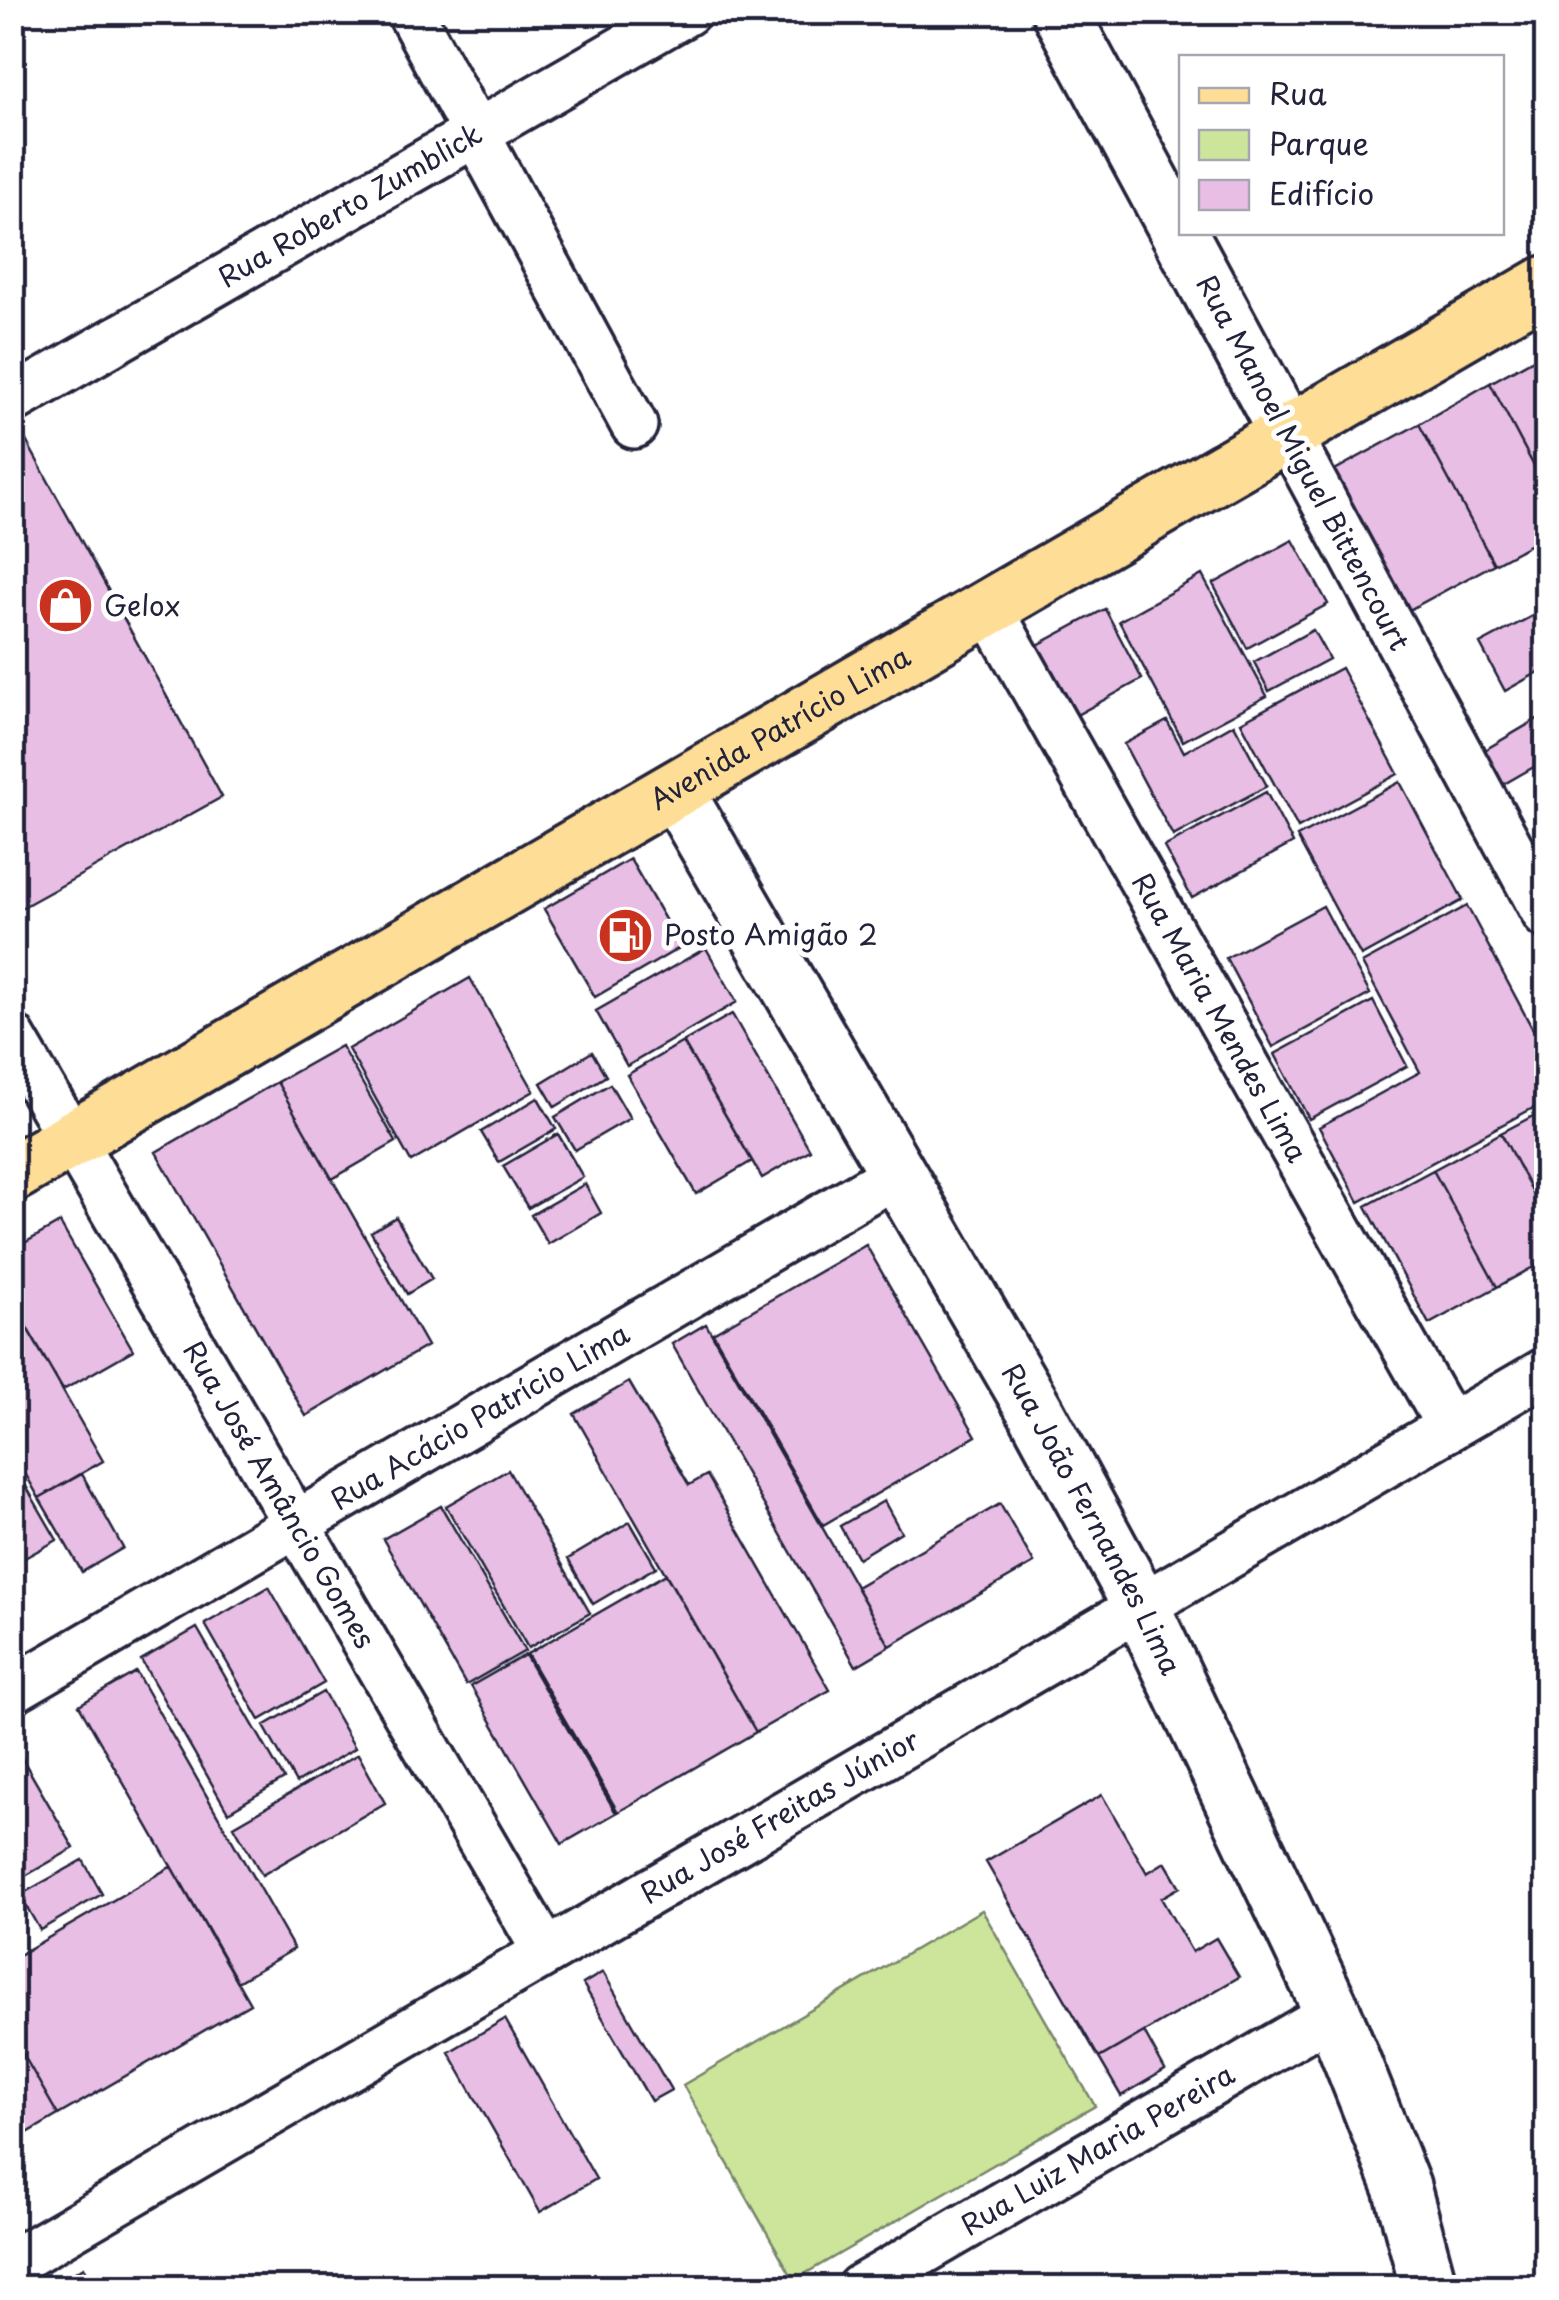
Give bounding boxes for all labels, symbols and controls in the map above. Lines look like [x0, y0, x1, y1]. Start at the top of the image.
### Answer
legend [1179, 55, 1504, 235]
text: Rua [1269, 70, 1327, 115]
street label: Rua Roberto Zumblick [210, 111, 489, 297]
text: Parque [1269, 120, 1369, 165]
text: Edifício [1269, 170, 1374, 215]
street label: Rua Manoel Miguel Bittencourt [1187, 267, 1422, 658]
shop icon: Gelox [35, 576, 95, 636]
place label: Gelox [104, 583, 180, 626]
street label: Avenida Patrício Lima [641, 634, 918, 820]
street label: Rua Maria Mendes Lima [1122, 864, 1320, 1170]
fuel station icon: Posto Amigão 2 [595, 905, 655, 965]
place label: Posto Amigão 2 [664, 912, 878, 955]
street label: Rua Acácio Patrício Lima [322, 1311, 637, 1520]
street label: Rua José Amâncio Gomes [174, 1332, 387, 1656]
street label: Rua João Fernandes Lima [992, 1355, 1193, 1682]
street label: Rua José Freitas Júnior [632, 1717, 926, 1913]
street label: Rua Luiz Maria Pereira [952, 2052, 1242, 2245]

